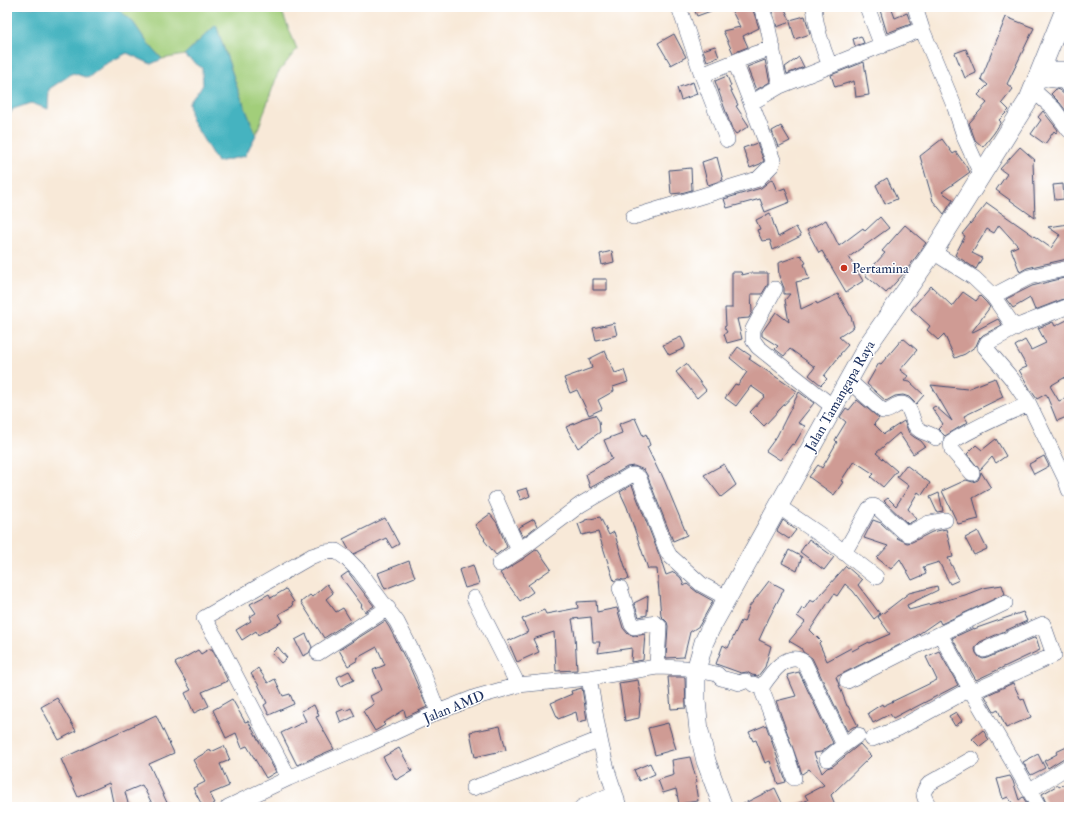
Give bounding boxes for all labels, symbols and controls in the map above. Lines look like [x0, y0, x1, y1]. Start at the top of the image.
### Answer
place label: Pertamina [852, 260, 909, 277]
marker: Pertamina [839, 263, 849, 273]
street label: Jalan Tamangapa Raya [801, 337, 880, 456]
street label: Jalan AMD [420, 687, 487, 727]

